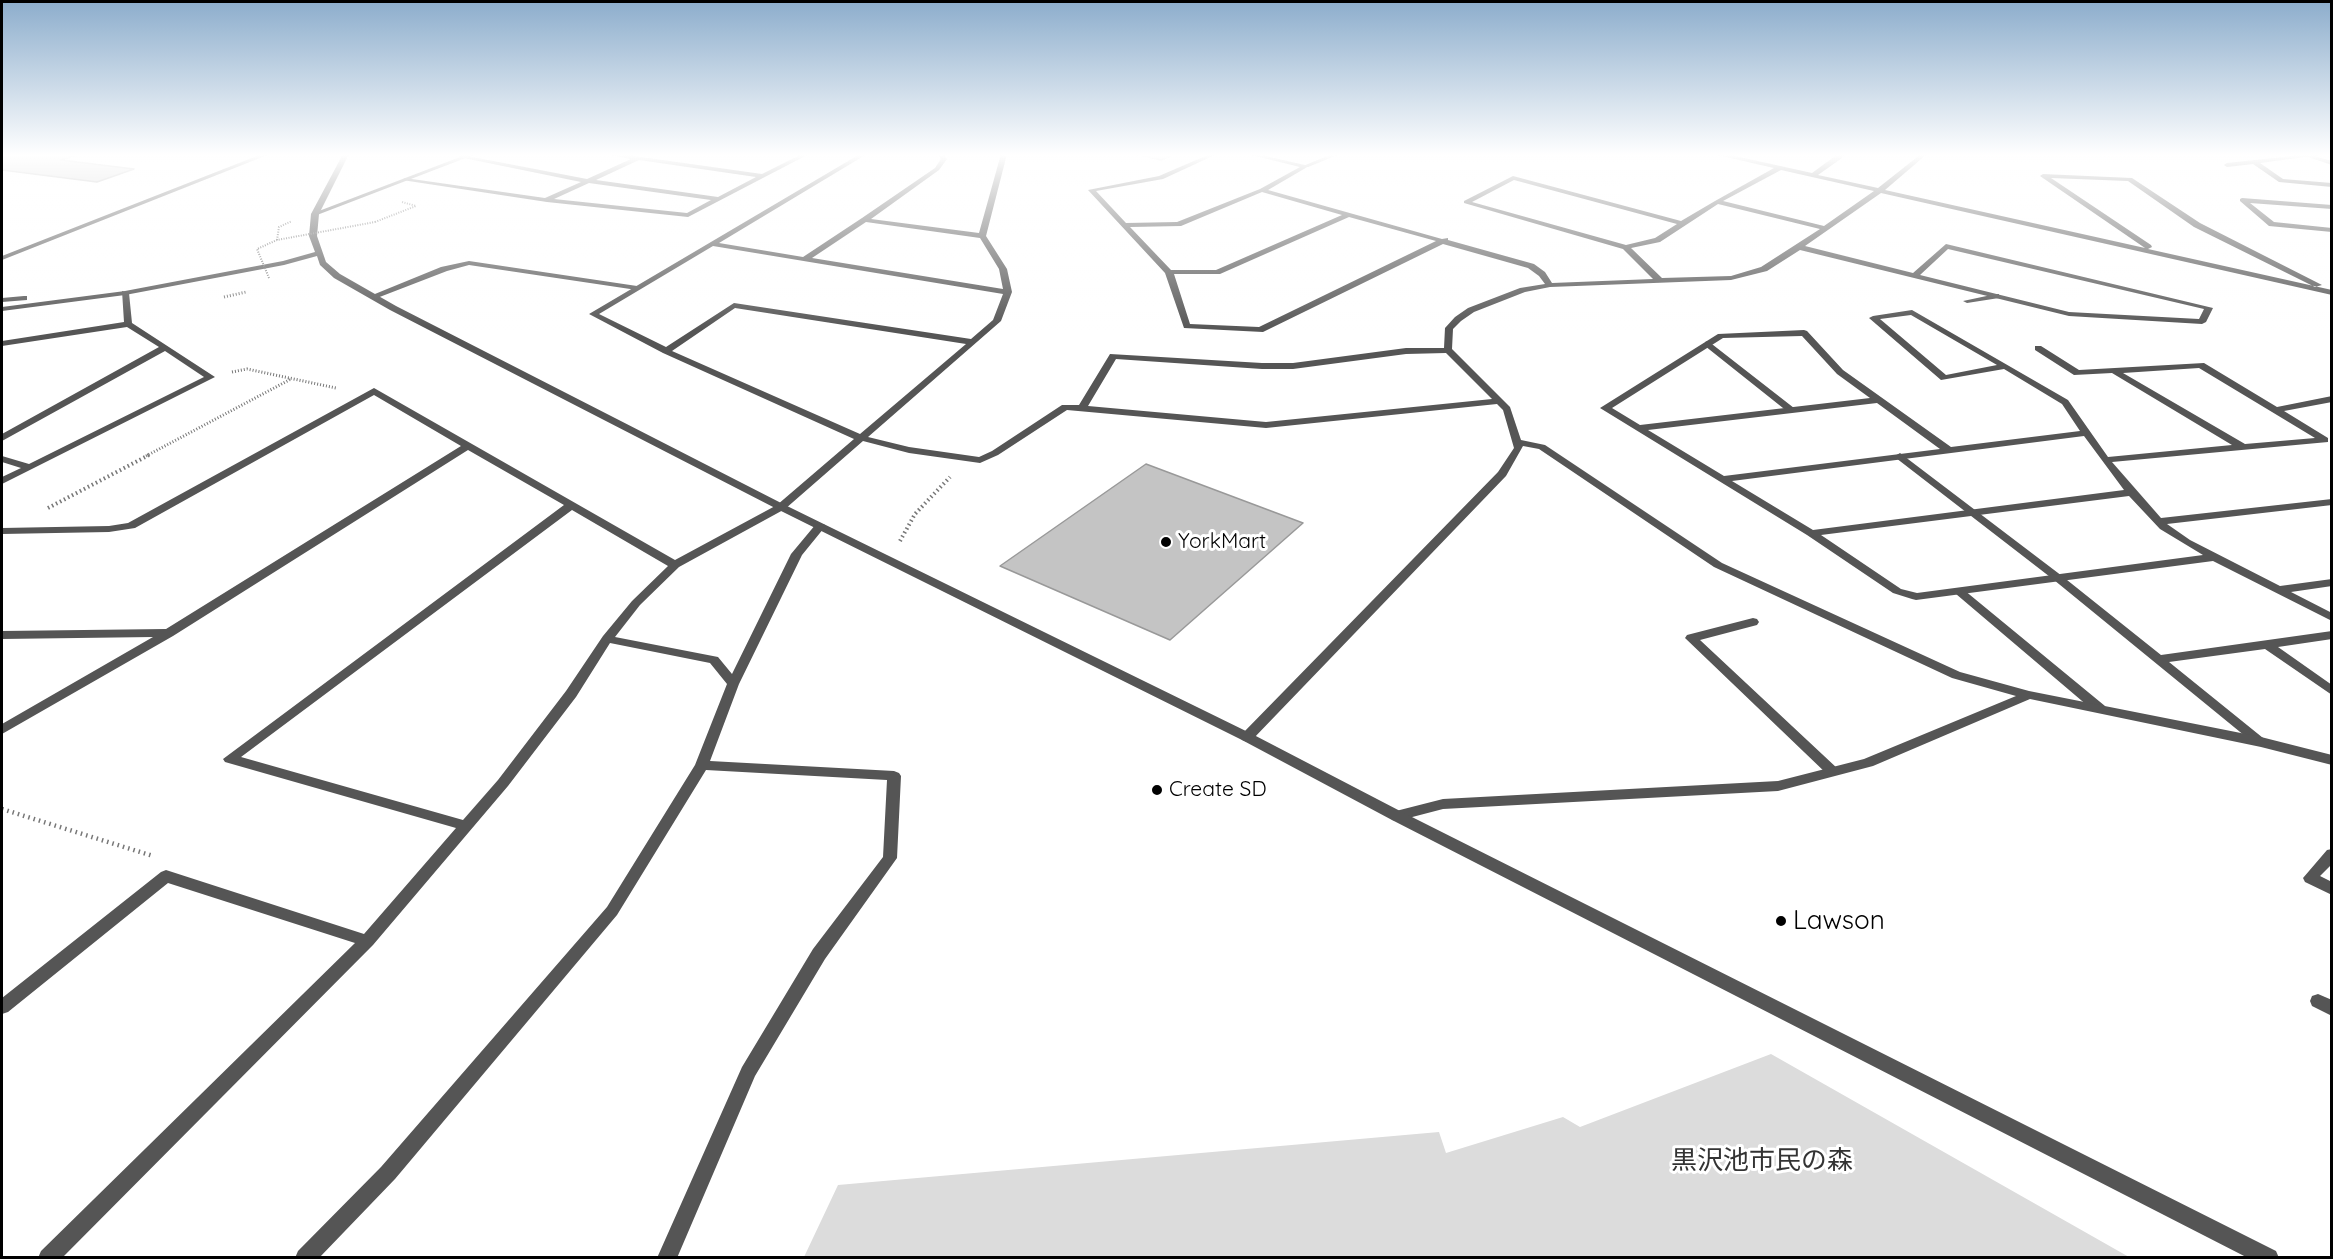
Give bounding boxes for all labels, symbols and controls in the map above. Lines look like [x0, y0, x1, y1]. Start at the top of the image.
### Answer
place label: YorkMart [1178, 529, 1266, 555]
marker: YorkMart [1159, 535, 1173, 549]
place label: Create SD [1169, 777, 1267, 803]
marker: Create SD [1150, 783, 1164, 797]
place label: Lawson [1793, 905, 1885, 937]
marker: Lawson [1774, 914, 1788, 928]
park label: 黒沢池市民の森 [1671, 1145, 1853, 1177]

